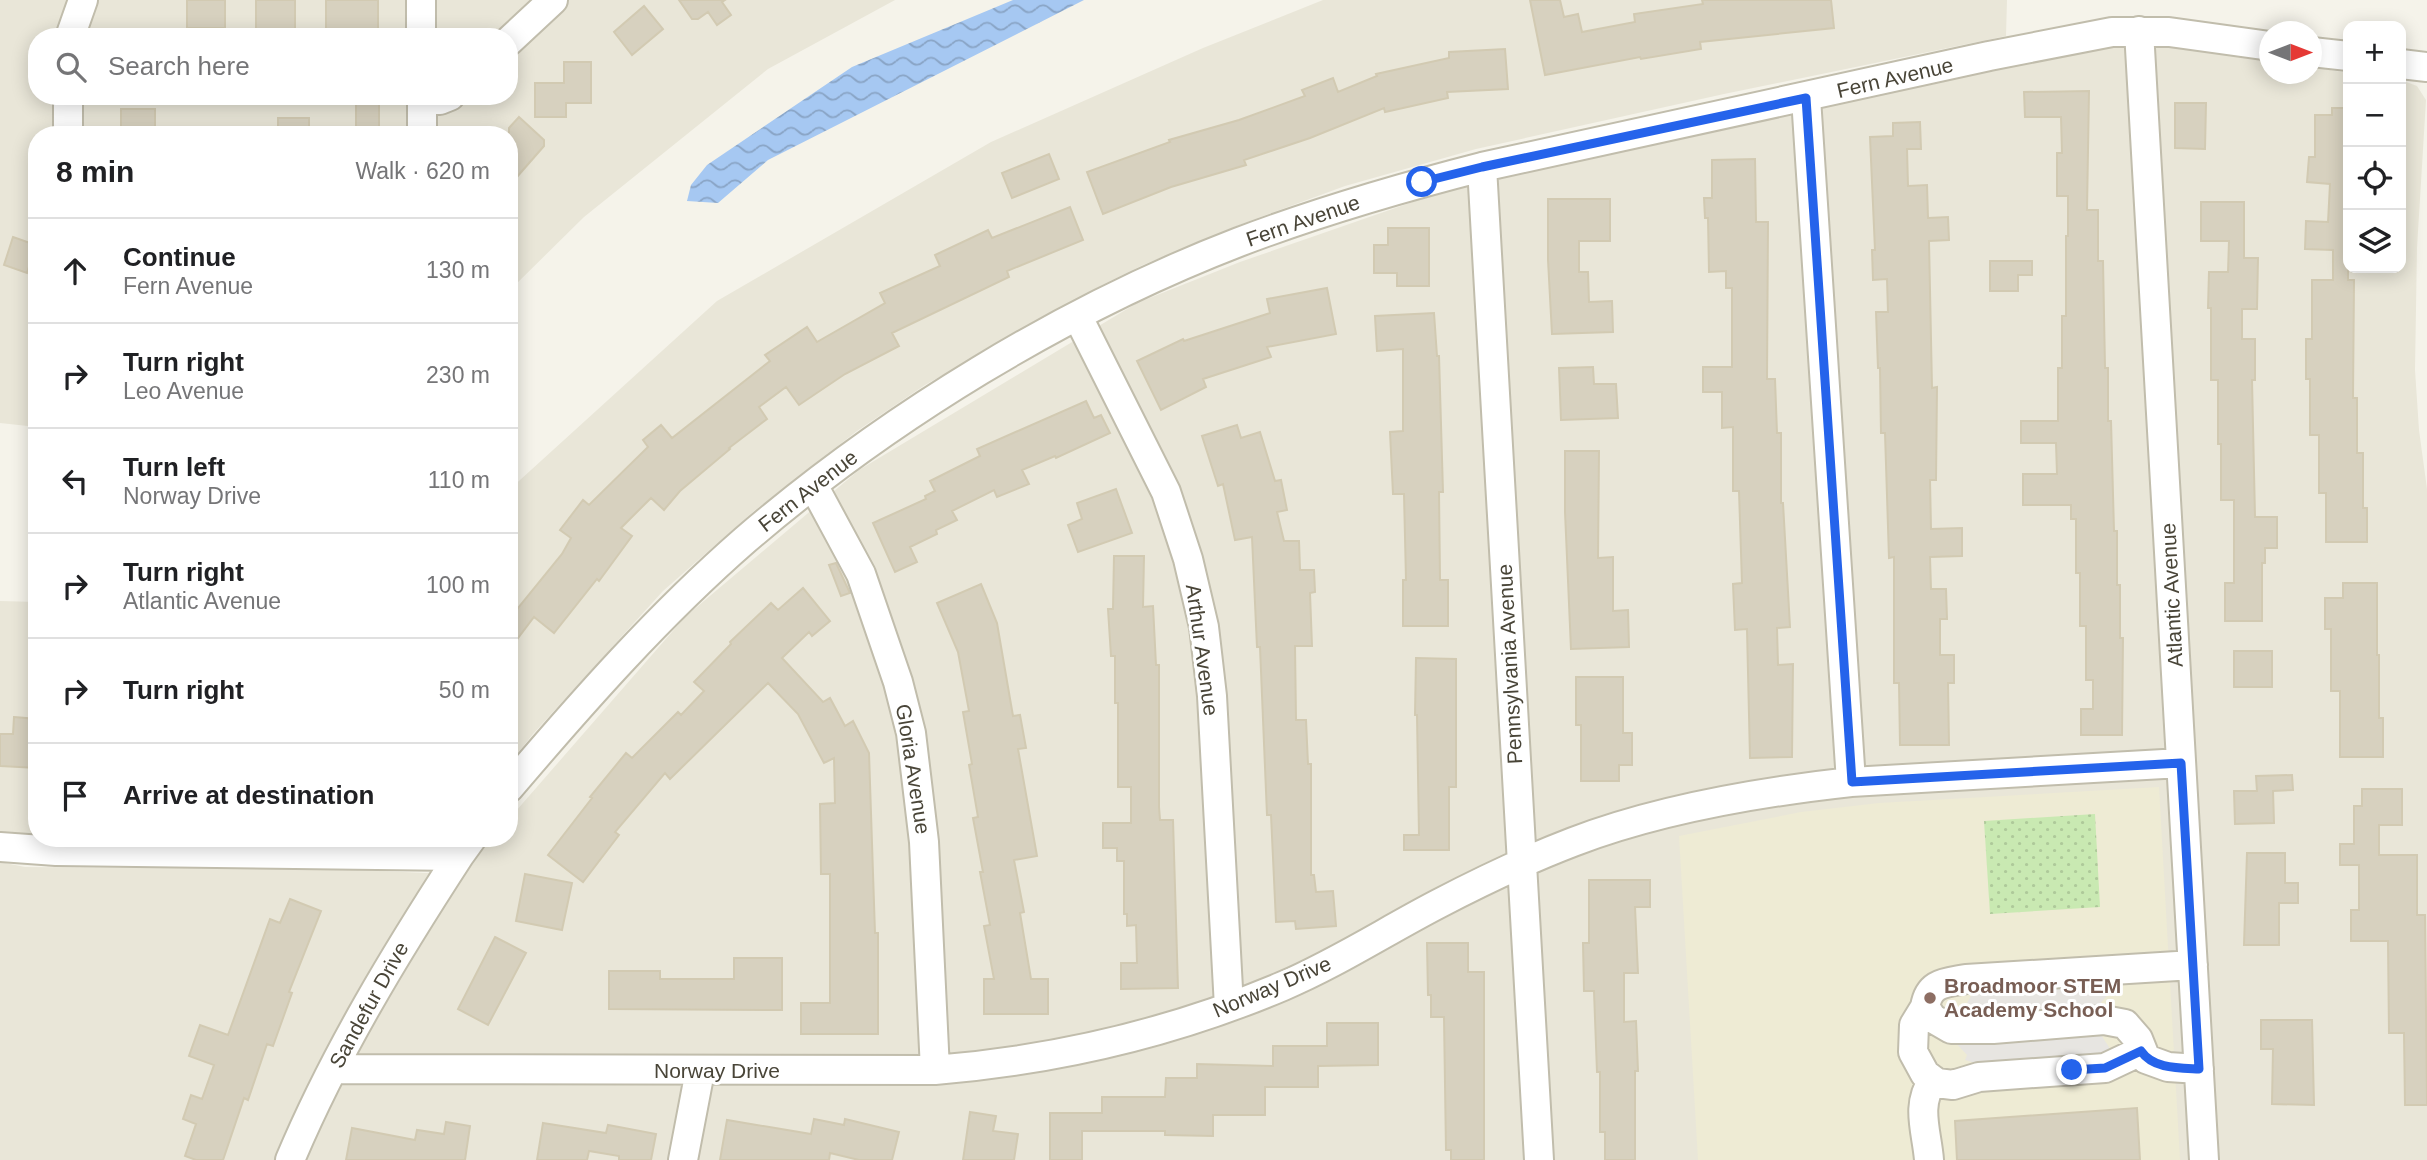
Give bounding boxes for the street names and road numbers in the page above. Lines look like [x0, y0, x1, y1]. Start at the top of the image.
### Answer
street label: Fern Avenue [1834, 53, 1955, 102]
street label: Fern Avenue [1243, 190, 1363, 251]
street label: Fern Avenue [754, 445, 862, 536]
street label: Atlantic Avenue [2156, 522, 2187, 668]
street label: Pennsylvania Avenue [1493, 563, 1526, 765]
street label: Arthur Avenue [1182, 583, 1223, 717]
street label: Gloria Avenue [892, 702, 935, 836]
street label: Sandefur Drive [325, 938, 413, 1072]
street label: Norway Drive [1209, 951, 1334, 1022]
street label: Norway Drive [654, 1059, 780, 1082]

